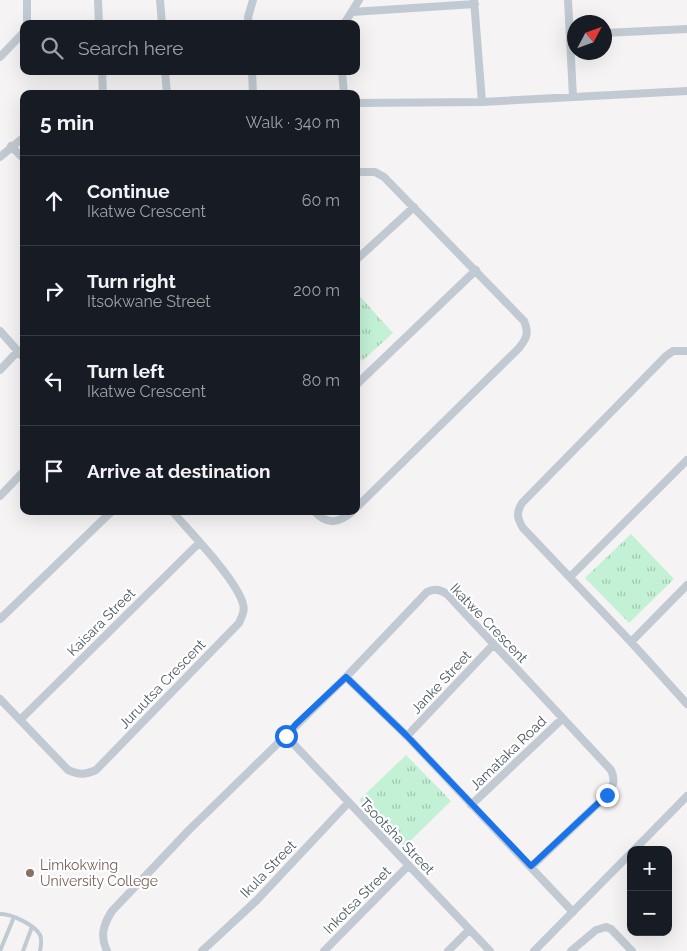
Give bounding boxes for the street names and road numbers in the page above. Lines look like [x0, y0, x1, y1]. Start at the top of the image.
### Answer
street label: Ikatwe Crescent [447, 580, 531, 666]
street label: Kaisara Street [64, 585, 138, 659]
street label: Juruutsa Crescent [116, 636, 209, 732]
street label: Janke Street [408, 647, 474, 717]
street label: Jamataka Road [467, 713, 549, 793]
street label: Tsootsha Street [357, 794, 438, 878]
street label: Ikula Street [237, 837, 299, 901]
street label: Inkotsa Street [320, 863, 394, 937]

